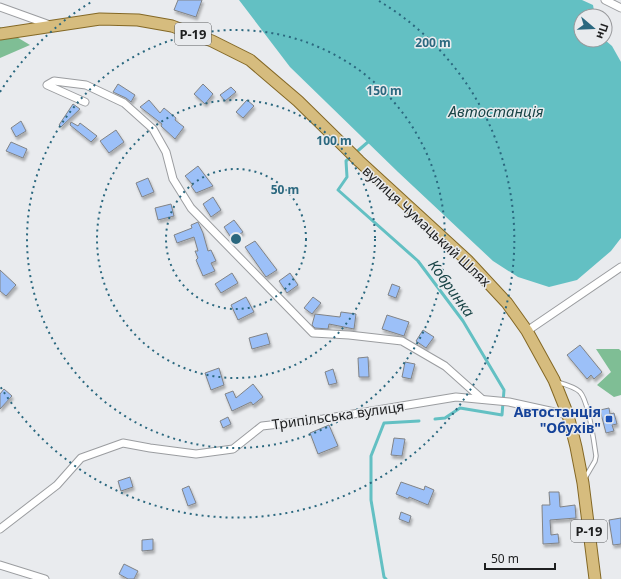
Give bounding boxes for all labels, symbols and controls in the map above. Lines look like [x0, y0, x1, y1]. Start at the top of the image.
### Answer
north arrow [573, 8, 613, 48]
text: Пн [593, 22, 613, 41]
road number: Р-19 [175, 23, 211, 45]
text: 200 m [415, 34, 451, 51]
text: 150 m [366, 82, 402, 99]
water label: Автостанція [448, 101, 544, 121]
text: 100 m [316, 132, 352, 149]
street label: вулиця Чумацький Шлях [359, 161, 496, 291]
text: 50 m [271, 181, 299, 198]
centre of rings [229, 232, 243, 246]
water label: Кобринка [424, 255, 480, 321]
street label: Трипільська вулиця [271, 396, 405, 434]
place label: Автостанція "Обухів" [514, 402, 601, 437]
marker: Автостанція "Обухів" [604, 414, 614, 424]
road number: Р-19 [571, 520, 607, 542]
scale bar [485, 545, 555, 571]
text: 50 m [491, 550, 519, 567]

